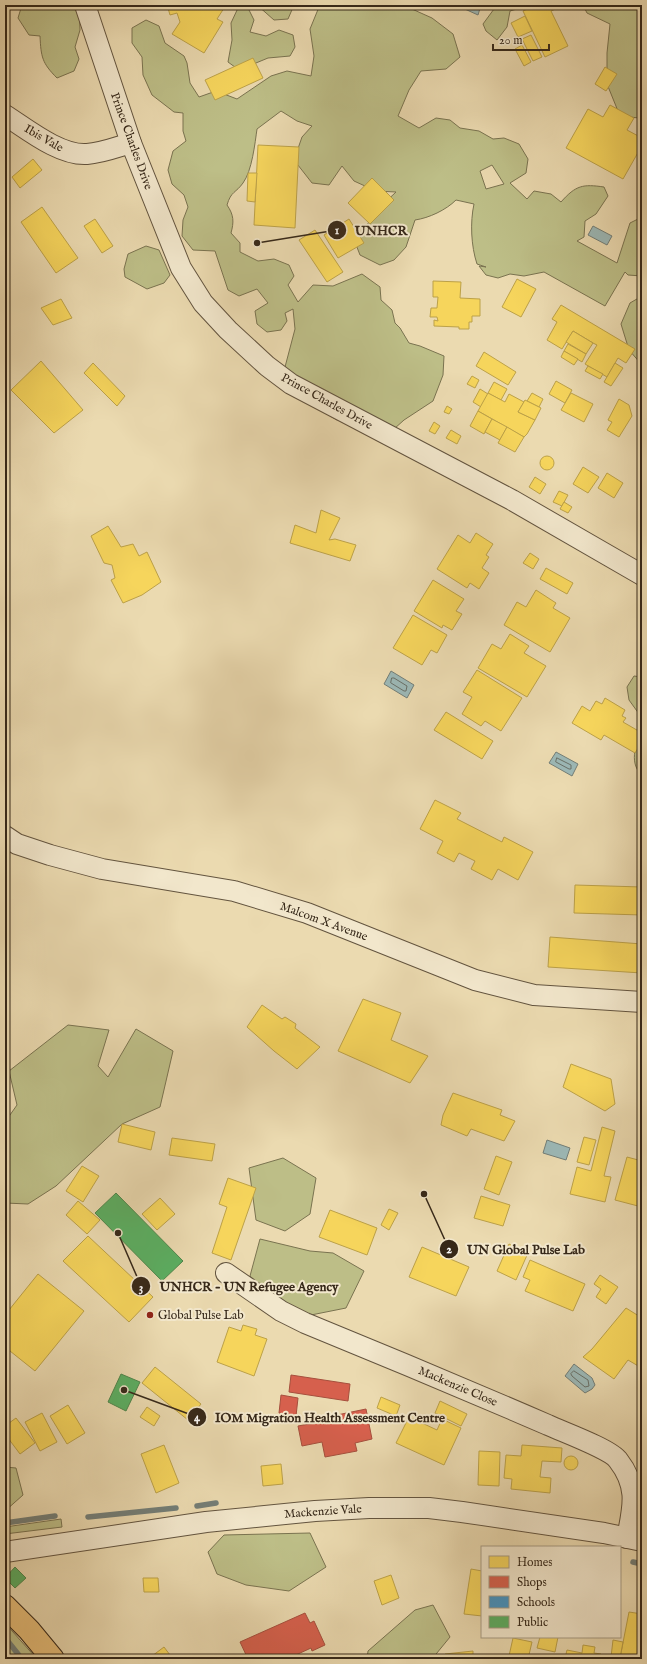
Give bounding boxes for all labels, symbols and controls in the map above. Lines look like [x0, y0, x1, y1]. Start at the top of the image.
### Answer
scale bar [493, 26, 549, 52]
text: 20 m [499, 33, 522, 48]
street label: Prince Charles Drive [107, 91, 156, 192]
street label: Ibis Vale [22, 121, 66, 156]
callout: UNHCR [327, 218, 415, 243]
text: 1 [335, 223, 340, 238]
text: UNHCR [354, 223, 408, 240]
street label: Prince Charles Drive [278, 370, 376, 433]
street label: Malcom X Avenue [278, 899, 370, 944]
callout: UN Global Pulse Lab [439, 1237, 593, 1262]
text: 2 [446, 1242, 452, 1257]
text: UN Global Pulse Lab [466, 1242, 585, 1259]
callout: UNHCR - UN Refugee Agency [131, 1274, 346, 1299]
text: UNHCR - UN Refugee Agency [158, 1279, 339, 1296]
text: 3 [139, 1280, 143, 1295]
place label: Global Pulse Lab [158, 1308, 244, 1323]
marker: Global Pulse Lab [145, 1310, 155, 1320]
street label: Mackenzie Close [416, 1363, 500, 1410]
callout: IOM Migration Health Assessment Centre [187, 1405, 453, 1430]
text: 4 [194, 1410, 201, 1425]
text: IOM Migration Health Assessment Centre [215, 1410, 445, 1427]
street label: Mackenzie Vale [284, 1501, 363, 1522]
legend [481, 1546, 621, 1638]
text: Homes [517, 1555, 553, 1570]
text: Shops [517, 1575, 547, 1591]
text: Schools [517, 1595, 555, 1610]
text: Public [517, 1615, 548, 1630]

